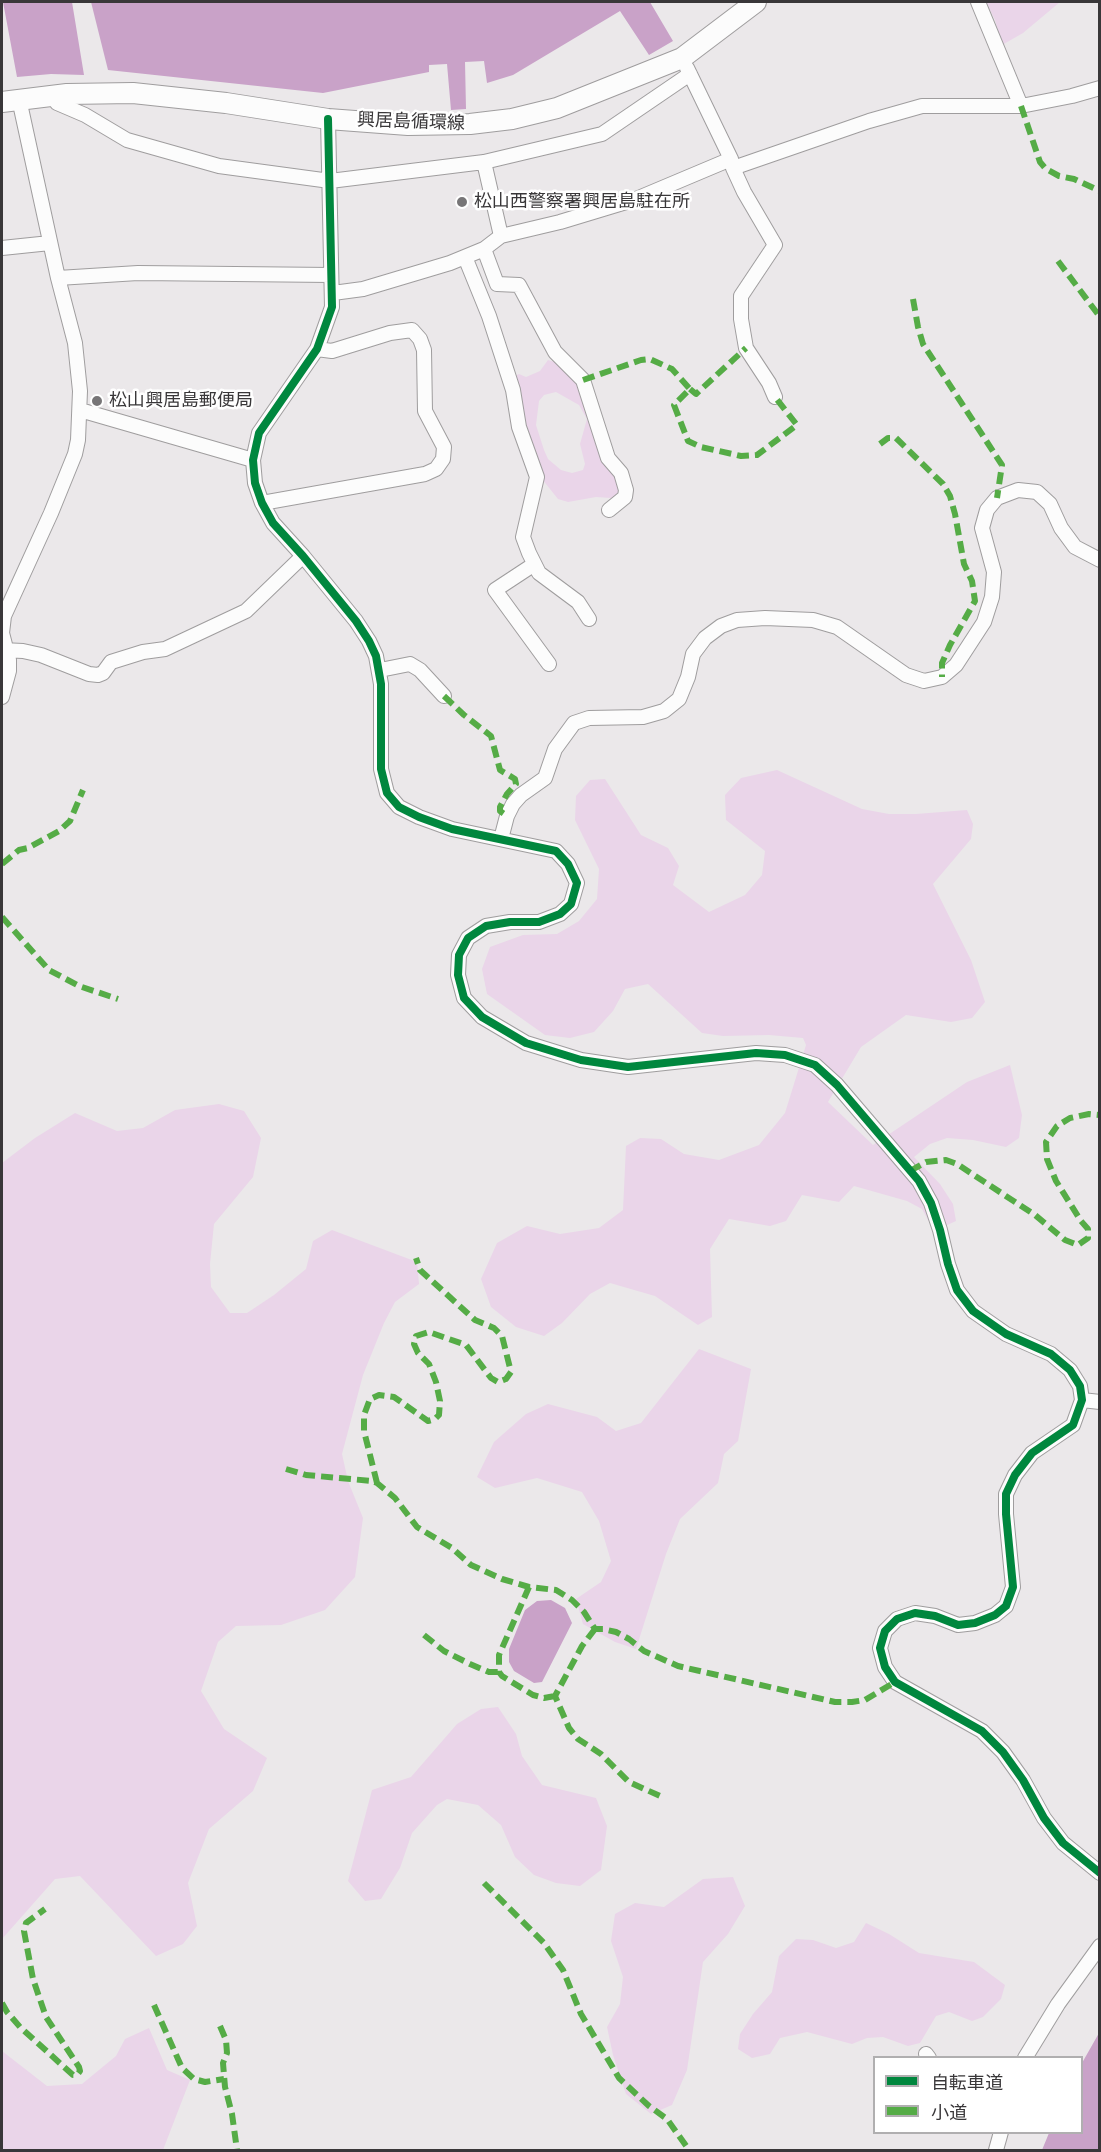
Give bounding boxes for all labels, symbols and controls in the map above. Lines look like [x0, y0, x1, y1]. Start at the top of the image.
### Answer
street label: 興居島循環線 [357, 109, 465, 135]
place label: 松山西警察署興居島駐在所 [474, 191, 690, 213]
marker: 松山西警察署興居島駐在所 [455, 195, 469, 209]
place label: 松山興居島郵便局 [109, 390, 253, 412]
marker: 松山興居島郵便局 [90, 394, 104, 408]
legend [873, 2056, 1083, 2134]
text: 自転車道 [931, 2070, 1003, 2094]
text: 小道 [931, 2100, 967, 2124]

